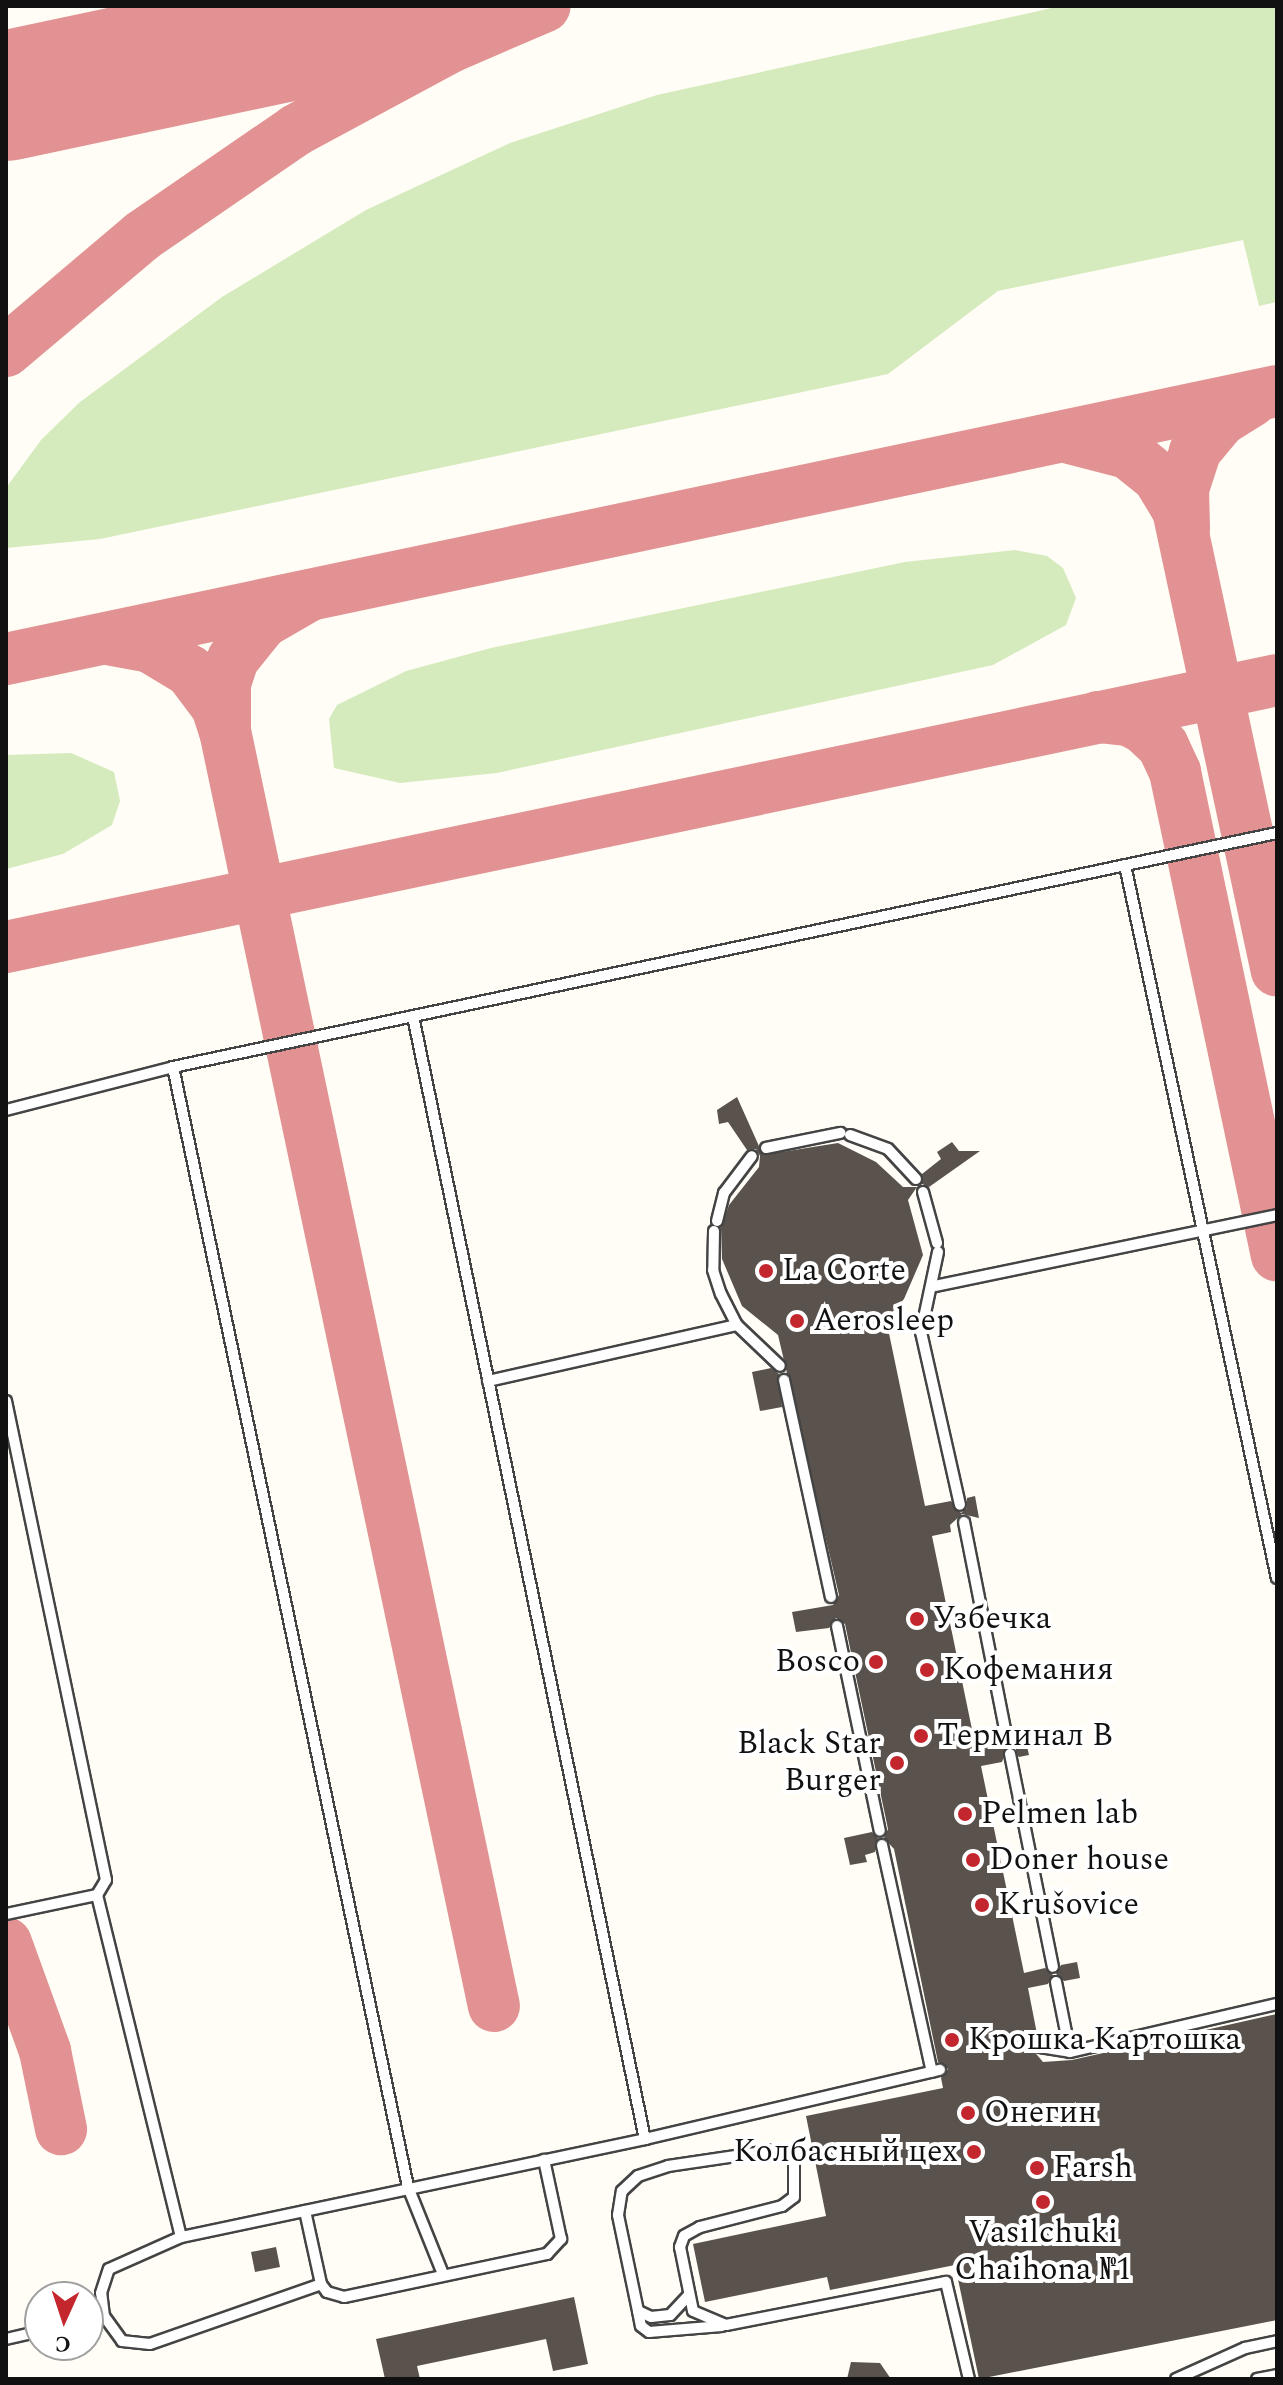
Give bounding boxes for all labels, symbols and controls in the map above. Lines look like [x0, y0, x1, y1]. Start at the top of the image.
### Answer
place label: La Corte [782, 1252, 906, 1290]
marker: La Corte [757, 1262, 775, 1280]
place label: Aerosleep [813, 1302, 954, 1340]
marker: Aerosleep [788, 1312, 806, 1330]
place label: Узбечка [933, 1600, 1051, 1638]
marker: Узбечка [908, 1610, 926, 1628]
place label: Bosco [775, 1643, 860, 1681]
place label: Кофемания [943, 1651, 1114, 1689]
marker: Bosco [867, 1653, 885, 1671]
marker: Кофемания [918, 1661, 936, 1679]
place label: Терминал B [937, 1717, 1113, 1755]
place label: Black Star Burger [737, 1726, 881, 1801]
marker: Терминал B [912, 1727, 930, 1745]
marker: Black Star Burger [888, 1754, 906, 1772]
place label: Pelmen lab [981, 1795, 1138, 1833]
marker: Pelmen lab [956, 1805, 974, 1823]
place label: Doner house [989, 1841, 1169, 1879]
marker: Doner house [964, 1851, 982, 1869]
place label: Krušovice [998, 1886, 1139, 1924]
marker: Krušovice [973, 1896, 991, 1914]
place label: Крошка Картошка [968, 2021, 1241, 2059]
marker: Крошка Картошка [943, 2031, 961, 2049]
place label: Онегин [984, 2094, 1097, 2132]
marker: Онегин [959, 2104, 977, 2122]
place label: Колбасный цех [733, 2133, 958, 2171]
marker: Колбасный цех [965, 2143, 983, 2161]
place label: Farsh [1053, 2149, 1133, 2187]
marker: Farsh [1028, 2159, 1046, 2177]
marker: Vasilchuki Chaihona №1 [1034, 2193, 1052, 2211]
place label: Vasilchuki Chaihona №1 [954, 2215, 1132, 2290]
north arrow [24, 2281, 104, 2361]
text: С [54, 2327, 72, 2360]

